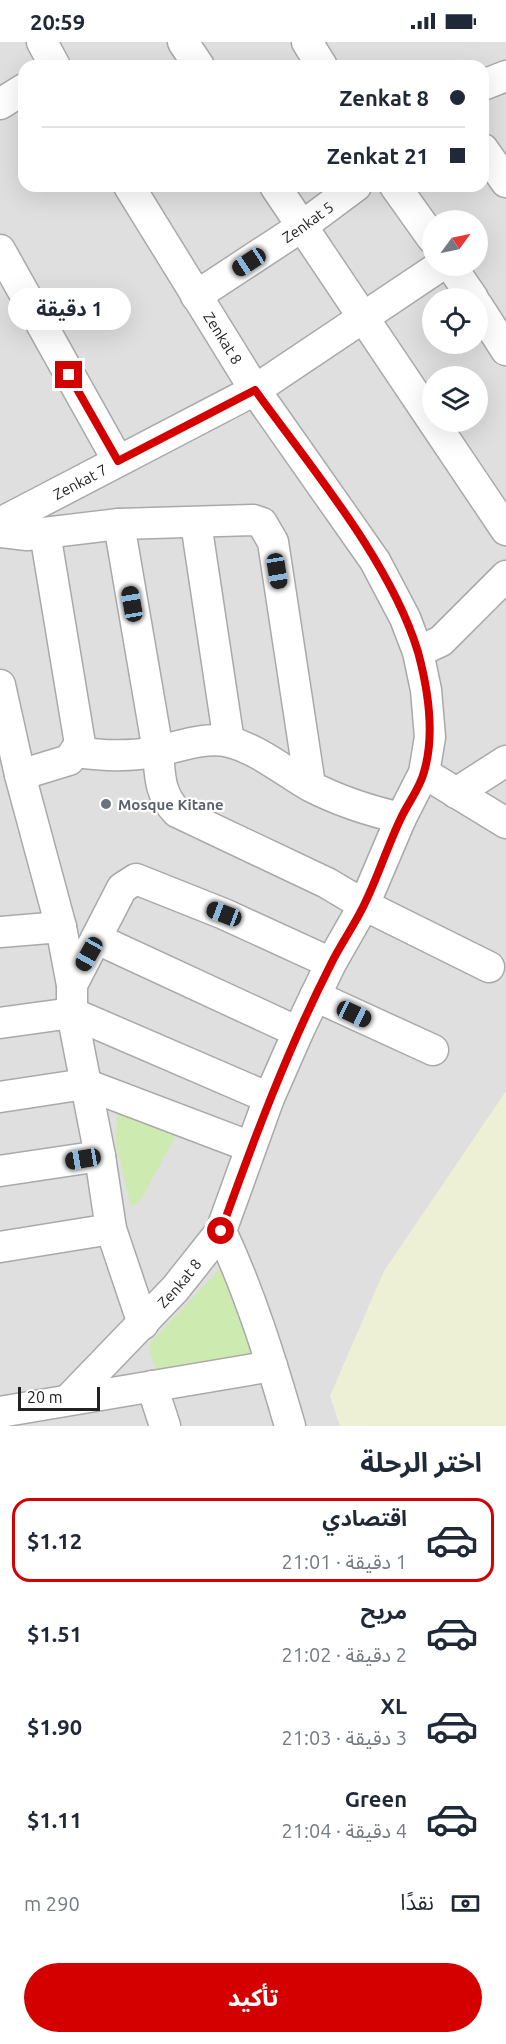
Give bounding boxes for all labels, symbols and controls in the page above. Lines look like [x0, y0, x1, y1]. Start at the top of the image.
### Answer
text: 20:59 [30, 9, 85, 34]
text: Zenkat 8 [339, 85, 429, 110]
text: Zenkat 21 [327, 143, 429, 168]
street label: Zenkat 5 [279, 198, 336, 246]
north arrow [422, 210, 488, 276]
map controls [422, 210, 488, 432]
car [229, 245, 269, 279]
callout: 1 دقيقة [8, 288, 130, 330]
button: locate [422, 288, 488, 354]
text: 1 دقيقة [36, 297, 103, 320]
street label: Zenkat 8 [200, 309, 246, 367]
route end [55, 361, 82, 388]
button: layers [422, 366, 488, 432]
street label: Zenkat 7 [50, 460, 110, 502]
car [265, 552, 289, 590]
car [120, 585, 144, 623]
place label: Mosque Kitane [118, 796, 224, 813]
marker: Mosque Kitane [99, 797, 113, 811]
car [204, 899, 244, 929]
car [72, 934, 106, 974]
car [334, 998, 374, 1030]
car [64, 1147, 102, 1171]
route start [207, 1217, 234, 1244]
street label: Zenkat 8 [154, 1255, 204, 1311]
scale bar [18, 1384, 100, 1412]
text: 20 m [27, 1388, 63, 1406]
text: اختر الرحلة [360, 1447, 482, 1477]
text: اقتصادي [322, 1505, 407, 1530]
icon: car [425, 1513, 479, 1567]
text: $1.12 [27, 1528, 82, 1553]
text: 1 دقيقة · 21:01 [281, 1550, 407, 1573]
text: مريح [361, 1598, 407, 1623]
icon: car [425, 1606, 479, 1660]
text: $1.51 [27, 1621, 82, 1646]
text: 2 دقيقة · 21:02 [281, 1643, 407, 1666]
text: XL [380, 1693, 407, 1718]
icon: car [425, 1699, 479, 1753]
text: $1.90 [27, 1714, 82, 1739]
text: 3 دقيقة · 21:03 [281, 1726, 407, 1749]
text: Green [345, 1786, 407, 1811]
icon: car [425, 1792, 479, 1846]
text: $1.11 [27, 1807, 82, 1832]
text: 4 دقيقة · 21:04 [281, 1819, 407, 1842]
icon: cash [449, 1887, 482, 1920]
text: نقدًا [400, 1889, 434, 1914]
text: 290 m [24, 1892, 80, 1915]
button: تأكيد [24, 1963, 482, 2032]

